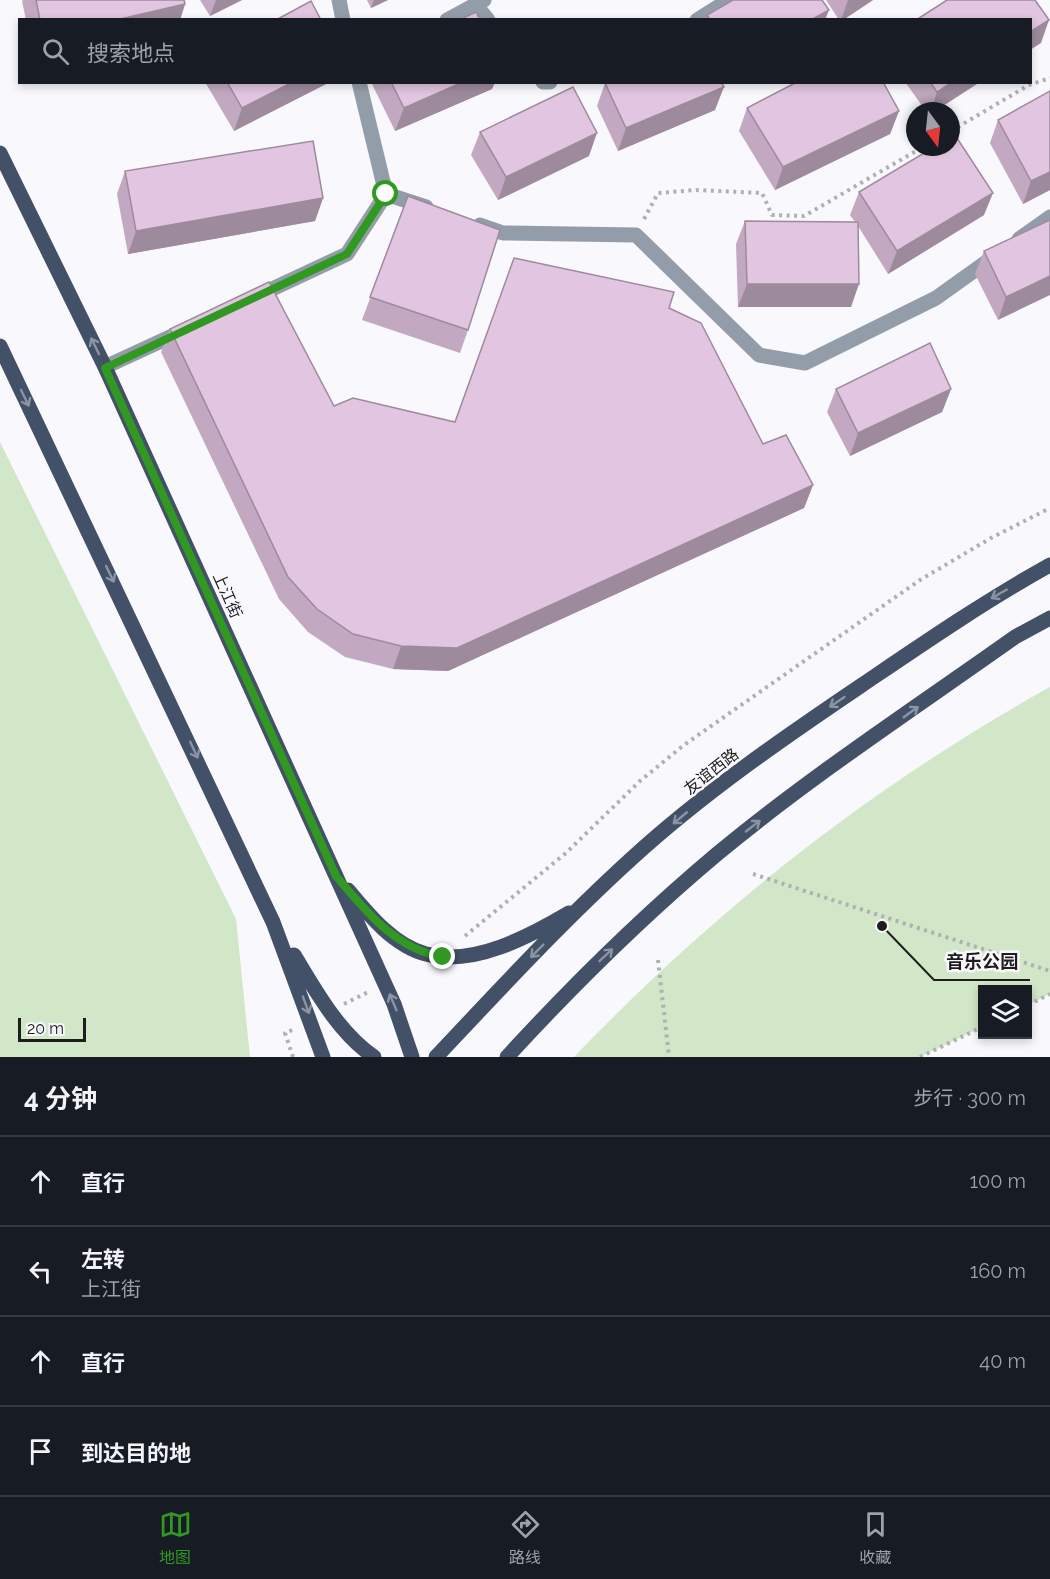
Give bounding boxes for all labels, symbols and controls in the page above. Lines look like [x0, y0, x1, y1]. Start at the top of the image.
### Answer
search box [18, 18, 1032, 84]
icon: search [39, 35, 72, 68]
text: 搜索地点 [87, 40, 175, 66]
north arrow [906, 102, 960, 156]
route start [372, 180, 398, 206]
one-way arrow [88, 338, 100, 356]
one-way arrow [20, 389, 32, 407]
one-way arrow [105, 565, 117, 583]
street label: 上江街 [209, 569, 246, 621]
one-way arrow [991, 588, 1008, 600]
one-way arrow [829, 696, 845, 708]
one-way arrow [902, 705, 918, 718]
one-way arrow [188, 741, 200, 759]
street label: 友谊西路 [680, 744, 742, 799]
one-way arrow [673, 811, 688, 825]
one-way arrow [744, 820, 760, 833]
route end [429, 943, 455, 969]
one-way arrow [530, 943, 545, 958]
callout: 音乐公园 [934, 944, 1030, 980]
one-way arrow [599, 947, 614, 962]
text: 音乐公园 [946, 951, 1018, 972]
map controls [978, 985, 1032, 1039]
button: layers [978, 985, 1032, 1039]
one-way arrow [387, 993, 398, 1011]
one-way arrow [302, 996, 313, 1014]
scale bar [18, 1015, 86, 1042]
text: 20 m [27, 1019, 64, 1038]
text: 4 分钟 [24, 1084, 97, 1114]
text: 步行 · 300 m [913, 1086, 1026, 1110]
icon: ahead [24, 1165, 57, 1198]
text: 100 m [969, 1169, 1026, 1193]
text: 直行 [81, 1170, 125, 1196]
text: 左转 [81, 1246, 125, 1272]
icon: left [24, 1255, 57, 1288]
text: 160 m [970, 1259, 1026, 1283]
text: 上江街 [81, 1277, 141, 1301]
icon: ahead [24, 1345, 57, 1378]
text: 40 m [979, 1349, 1026, 1373]
text: 直行 [81, 1350, 125, 1376]
icon: arrive [24, 1435, 57, 1468]
text: 到达目的地 [81, 1440, 191, 1466]
tab: 地图 [159, 1508, 192, 1568]
tab: 路线 [509, 1508, 542, 1568]
tab: 收藏 [859, 1508, 892, 1568]

